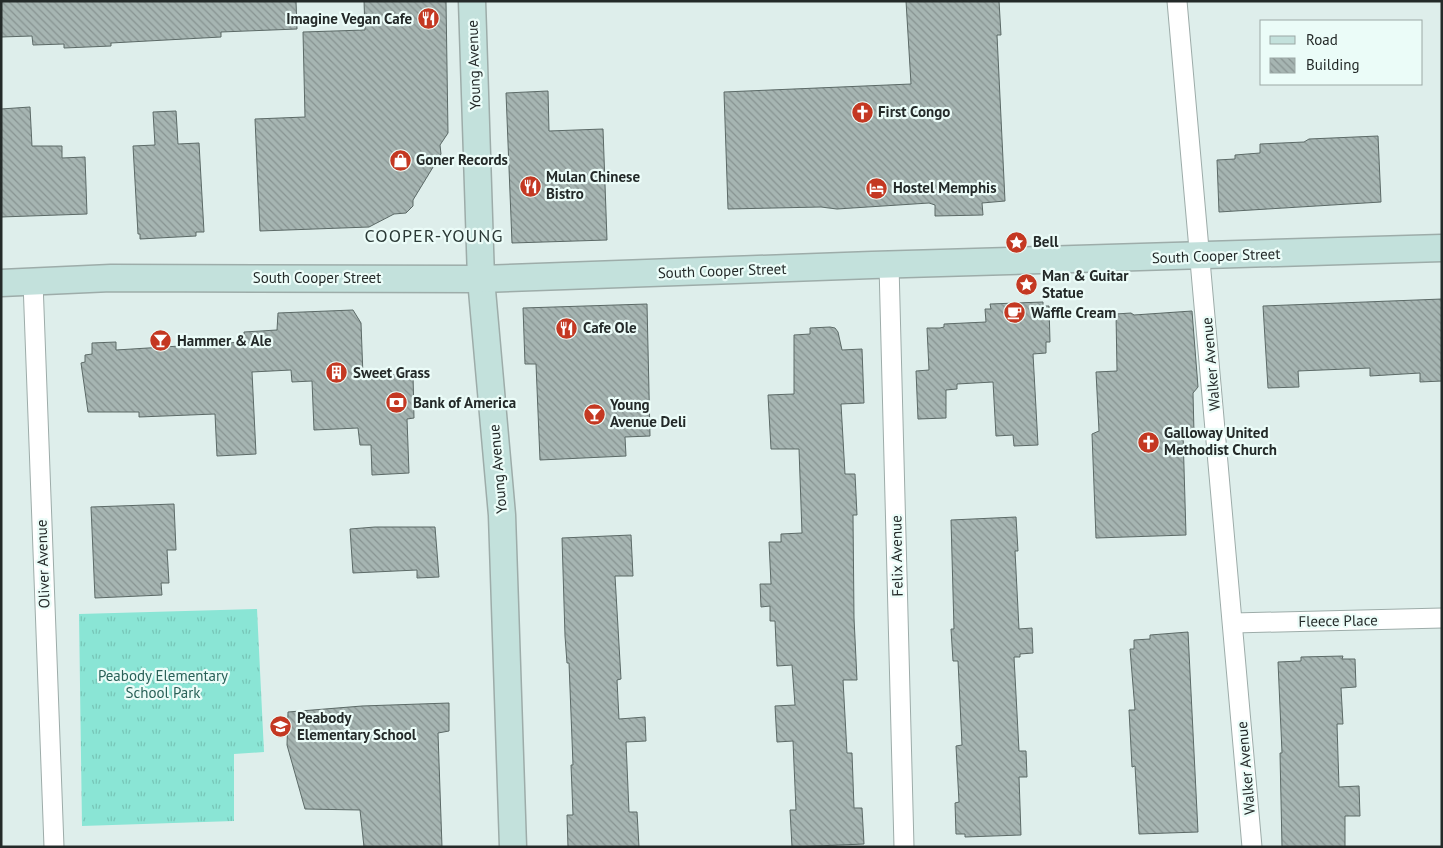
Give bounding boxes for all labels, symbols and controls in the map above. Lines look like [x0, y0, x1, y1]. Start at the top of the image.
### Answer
restaurant icon: Imagine Vegan Cafe [416, 7, 440, 31]
place label: Imagine Vegan Cafe [286, 9, 412, 28]
street label: Young Avenue [462, 20, 485, 110]
legend [1260, 20, 1423, 85]
text: Road [1306, 30, 1338, 49]
text: Building [1306, 55, 1360, 74]
church icon: First Congo [850, 100, 874, 124]
place label: First Congo [878, 102, 950, 121]
shop icon: Goner Records [388, 148, 412, 172]
place label: Goner Records [416, 150, 508, 169]
place label: Mulan Chinese Bistro [546, 167, 640, 203]
restaurant icon: Mulan Chinese Bistro [518, 174, 542, 198]
hotel icon: Hostel Memphis [865, 176, 889, 200]
place label: Hostel Memphis [893, 178, 996, 197]
district label: COOPER-YOUNG [365, 224, 503, 247]
place icon: Bell [1005, 230, 1029, 254]
place label: Bell [1033, 232, 1059, 251]
street label: South Cooper Street [1151, 244, 1281, 267]
street label: South Cooper Street [657, 259, 787, 282]
place label: Man & Guitar Statue [1042, 266, 1129, 302]
street label: South Cooper Street [253, 268, 381, 287]
place icon: Man & Guitar Statue [1014, 273, 1038, 297]
cafe icon: Waffle Cream [1003, 301, 1027, 325]
place label: Waffle Cream [1031, 303, 1116, 322]
restaurant icon: Cafe Ole [555, 316, 579, 340]
street label: Walker Avenue [1197, 317, 1224, 412]
place label: Cafe Ole [583, 318, 637, 337]
bar icon: Hammer & Ale [149, 329, 173, 353]
place label: Hammer & Ale [177, 331, 272, 350]
building icon: Sweet Grass [325, 361, 349, 385]
place label: Sweet Grass [353, 363, 430, 382]
bank icon: Bank of America [385, 391, 409, 415]
place label: Bank of America [413, 393, 516, 412]
place label: Young Avenue Deli [609, 395, 686, 431]
bar icon: Young Avenue Deli [582, 402, 606, 426]
street label: Young Avenue [484, 423, 511, 515]
place label: Galloway United Methodist Church [1164, 423, 1277, 459]
church icon: Galloway United Methodist Church [1136, 430, 1160, 454]
street label: Felix Avenue [886, 515, 907, 597]
street label: Oliver Avenue [31, 519, 54, 609]
street label: Fleece Place [1298, 610, 1378, 631]
park label: Peabody Elementary School Park [98, 666, 228, 702]
place label: Peabody Elementary School [297, 708, 417, 744]
school or university icon: Peabody Elementary School [269, 715, 293, 739]
street label: Walker Avenue [1232, 721, 1259, 816]

